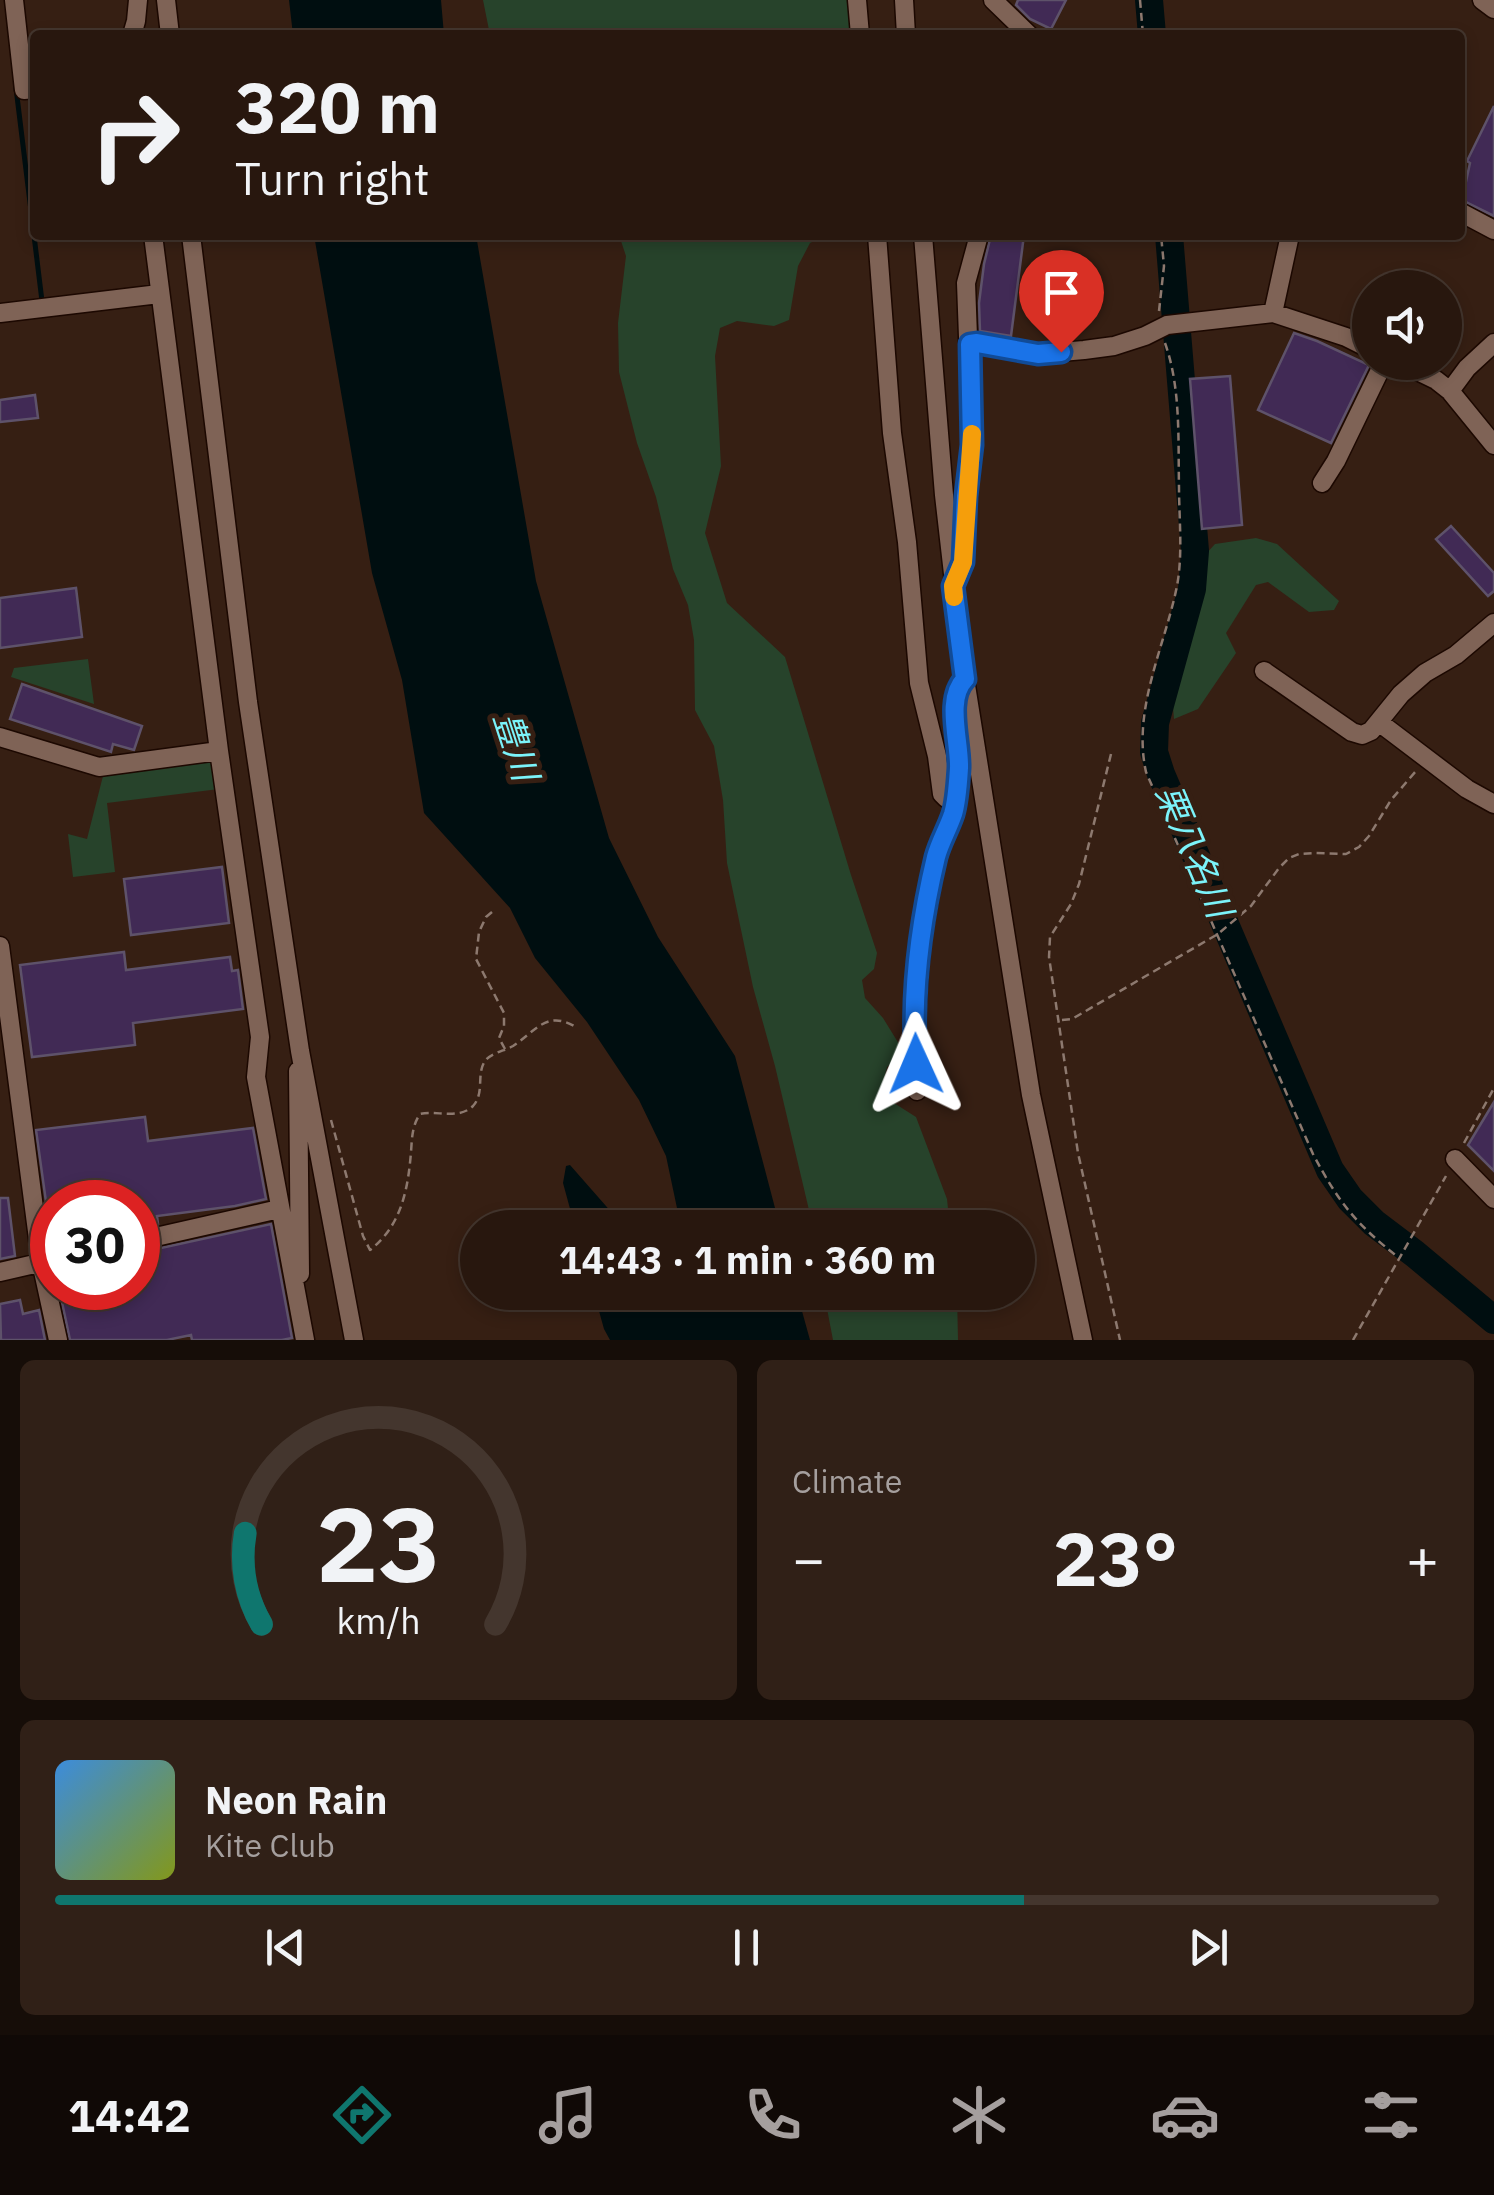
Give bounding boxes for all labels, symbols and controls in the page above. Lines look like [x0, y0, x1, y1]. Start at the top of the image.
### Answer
text: 320 m [235, 61, 440, 152]
icon: right [70, 70, 200, 200]
text: Turn right [235, 149, 430, 207]
pin [1019, 250, 1104, 353]
icon: arrive [1034, 265, 1089, 320]
map controls [1352, 270, 1462, 380]
button: sound [1352, 270, 1462, 380]
water label: 豊川 [484, 705, 551, 790]
water label: 栗八名川 [1146, 777, 1245, 928]
position arrow [864, 1012, 968, 1116]
speed limit sign: 30 [30, 1180, 160, 1310]
text: 14:43 · 1 min · 360 m [559, 1235, 936, 1284]
text: Climate [792, 1460, 902, 1502]
text: 23 [316, 1475, 441, 1611]
text: 23° [1053, 1509, 1178, 1607]
text: − [792, 1523, 825, 1594]
text: + [1406, 1523, 1439, 1594]
text: km/h [336, 1597, 421, 1644]
text: Neon Rain [205, 1775, 387, 1824]
text: Kite Club [205, 1824, 335, 1866]
icon: previous [258, 1920, 313, 1975]
icon: pause [719, 1920, 774, 1975]
icon: next [1181, 1920, 1236, 1975]
icon: directions [327, 2080, 397, 2150]
icon: music [533, 2080, 603, 2150]
icon: phone [738, 2080, 808, 2150]
icon: climate [944, 2080, 1014, 2150]
icon: car [1150, 2080, 1220, 2150]
icon: filters [1356, 2080, 1426, 2150]
text: 14:42 [68, 2086, 191, 2144]

